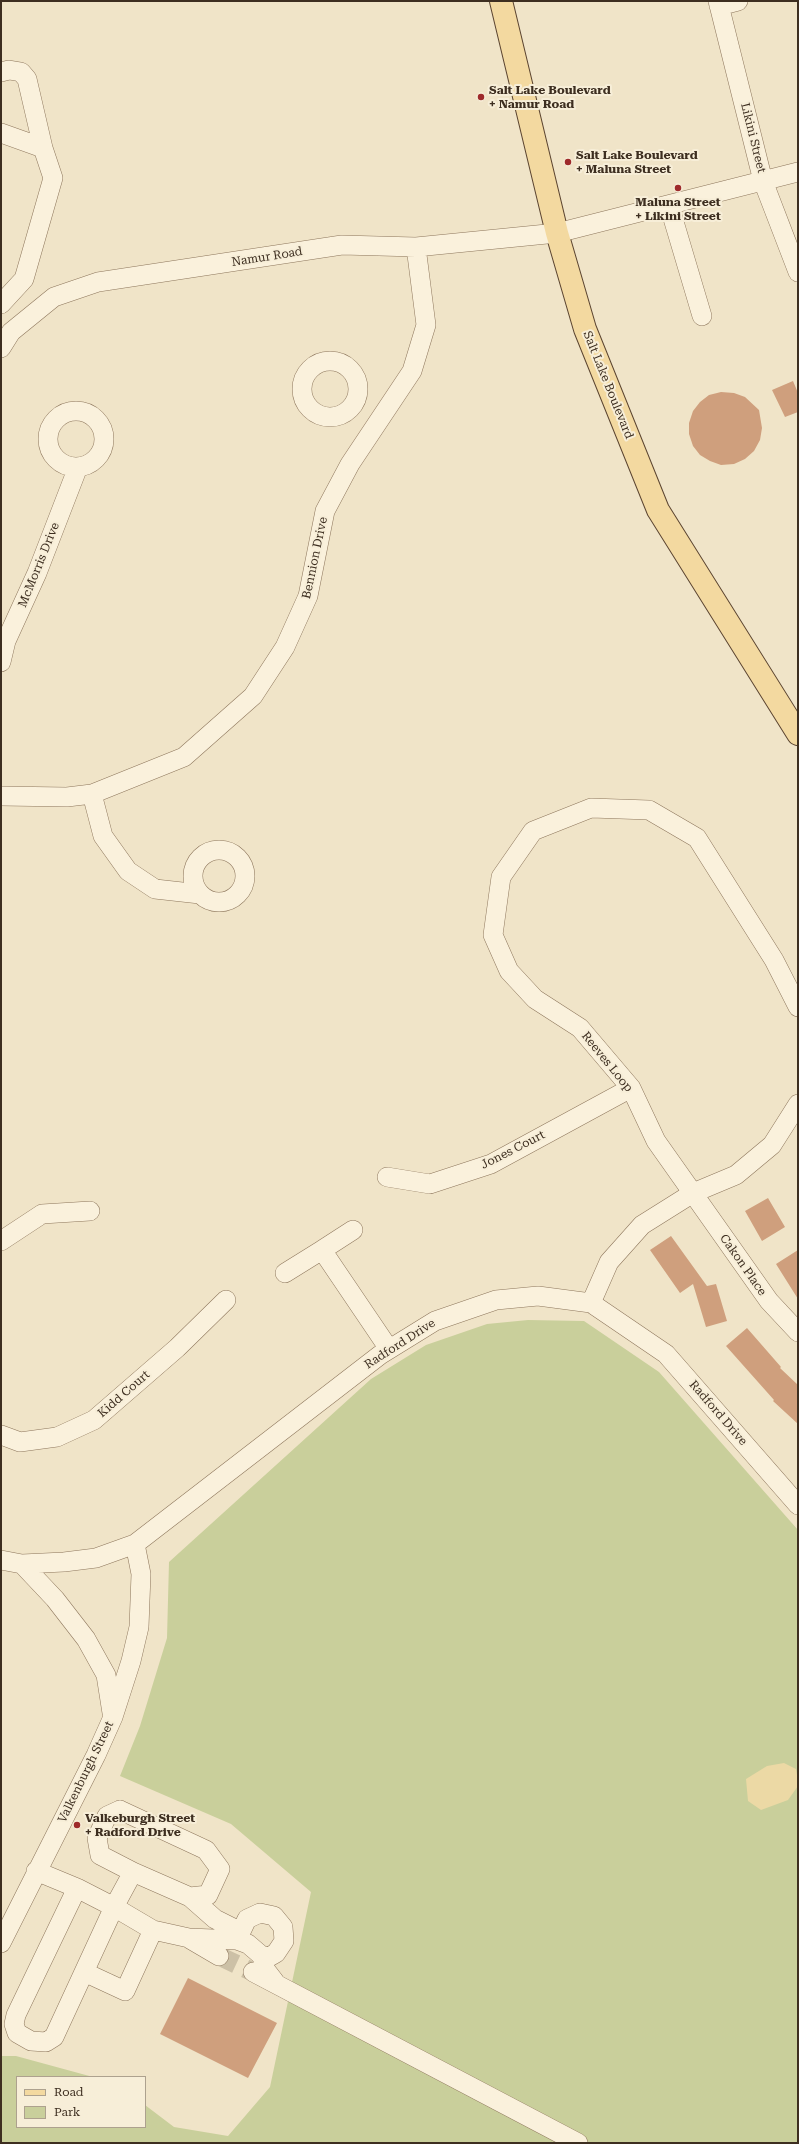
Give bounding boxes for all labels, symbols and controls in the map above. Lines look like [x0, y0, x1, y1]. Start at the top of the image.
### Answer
place label: Salt Lake Boulevard + Namur Road [489, 83, 611, 111]
marker: Salt Lake Boulevard + Namur Road [476, 92, 486, 102]
street label: Likini Street [737, 101, 769, 175]
place label: Salt Lake Boulevard + Maluna Street [576, 148, 698, 176]
marker: Salt Lake Boulevard + Maluna Street [563, 157, 573, 167]
marker: Maluna Street + Likini Street [673, 183, 683, 193]
place label: Maluna Street + Likini Street [635, 195, 721, 223]
street label: Namur Road [230, 244, 304, 270]
street label: Salt Lake Boulevard [580, 329, 636, 441]
street label: Bennion Drive [299, 516, 331, 600]
street label: McMorris Drive [15, 520, 63, 610]
street label: Reeves Loop [578, 1029, 636, 1095]
street label: Jones Court [478, 1128, 548, 1172]
street label: Cakon Place [717, 1232, 769, 1298]
street label: Radford Drive [362, 1316, 438, 1372]
street label: Kidd Court [95, 1368, 153, 1420]
street label: Radford Drive [686, 1378, 750, 1448]
street label: Valkenburgh Street [55, 1719, 117, 1825]
place label: Valkeburgh Street + Radford Drive [85, 1811, 195, 1839]
marker: Valkeburgh Street + Radford Drive [72, 1820, 82, 1830]
legend [16, 2076, 146, 2128]
text: Road [54, 2085, 83, 2099]
text: Park [54, 2105, 80, 2119]

